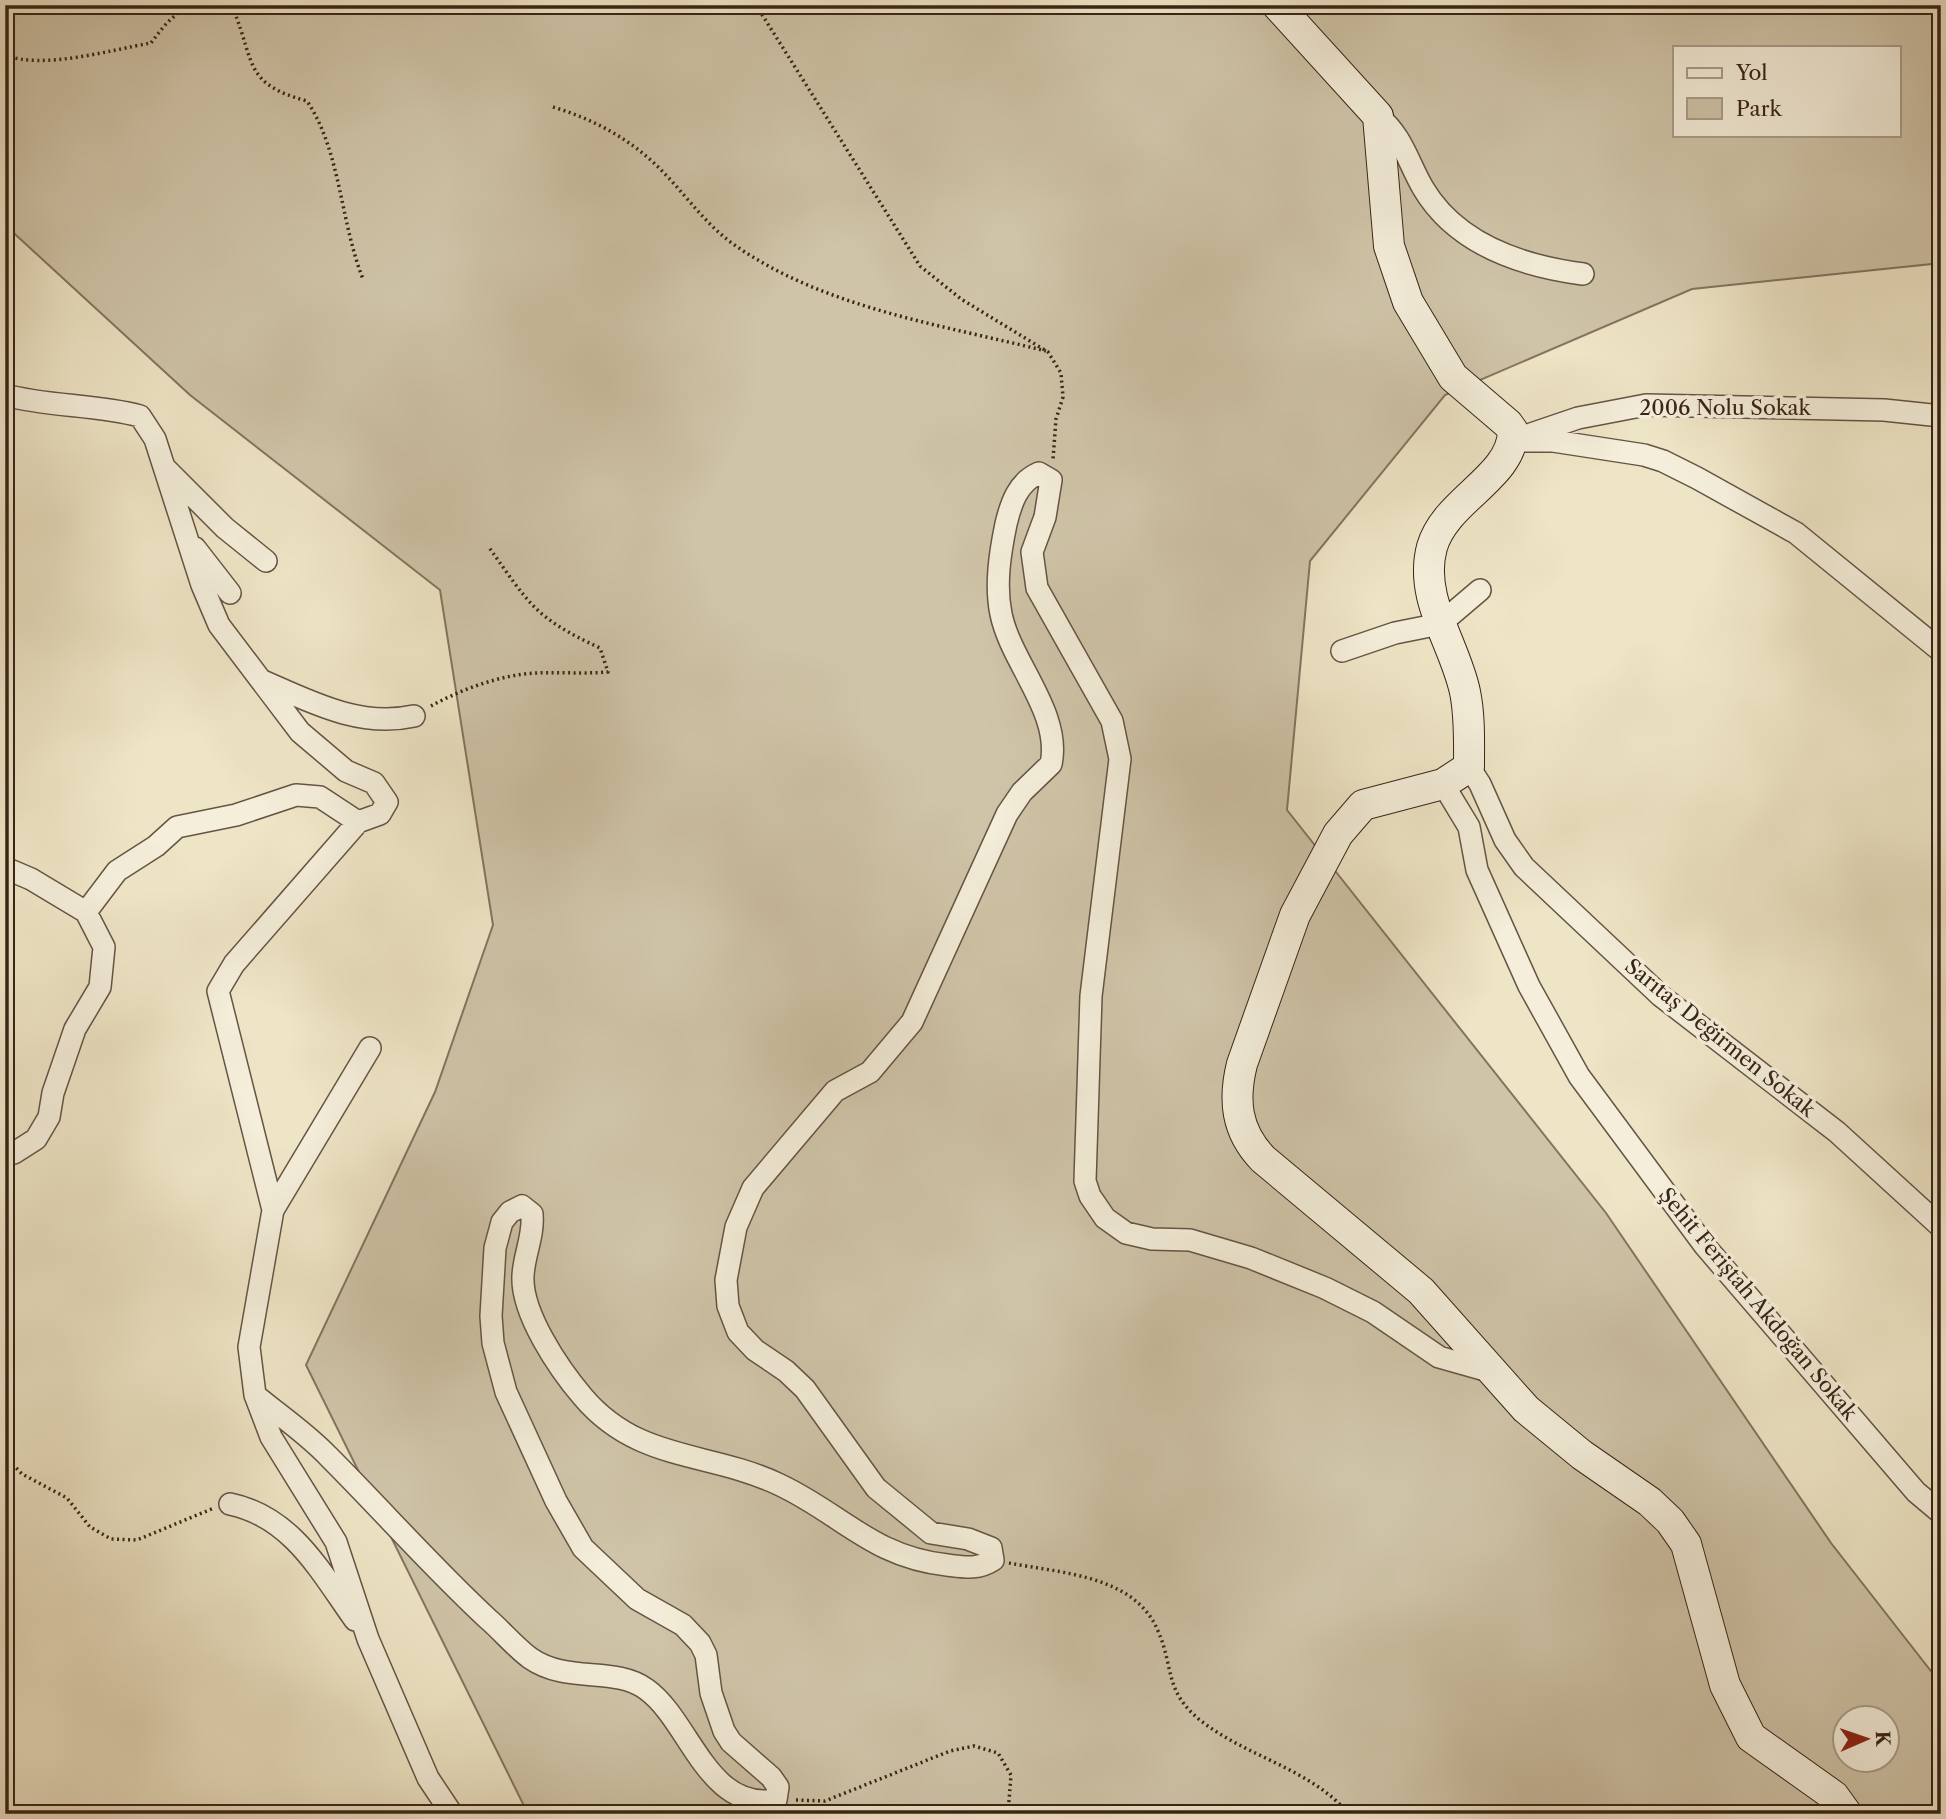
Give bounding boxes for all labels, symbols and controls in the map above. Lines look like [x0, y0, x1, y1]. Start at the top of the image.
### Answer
legend [1673, 46, 1900, 136]
text: Yol [1735, 60, 1768, 85]
text: Park [1736, 96, 1782, 121]
street label: 2006 Nolu Sokak [1639, 395, 1812, 420]
street label: Sarıtaş Değirmen Sokak [1620, 953, 1821, 1123]
street label: Şehit Feriştah Akdoğan Sokak [1654, 1182, 1864, 1426]
north arrow [1830, 1703, 1900, 1773]
text: K [1871, 1730, 1894, 1747]

